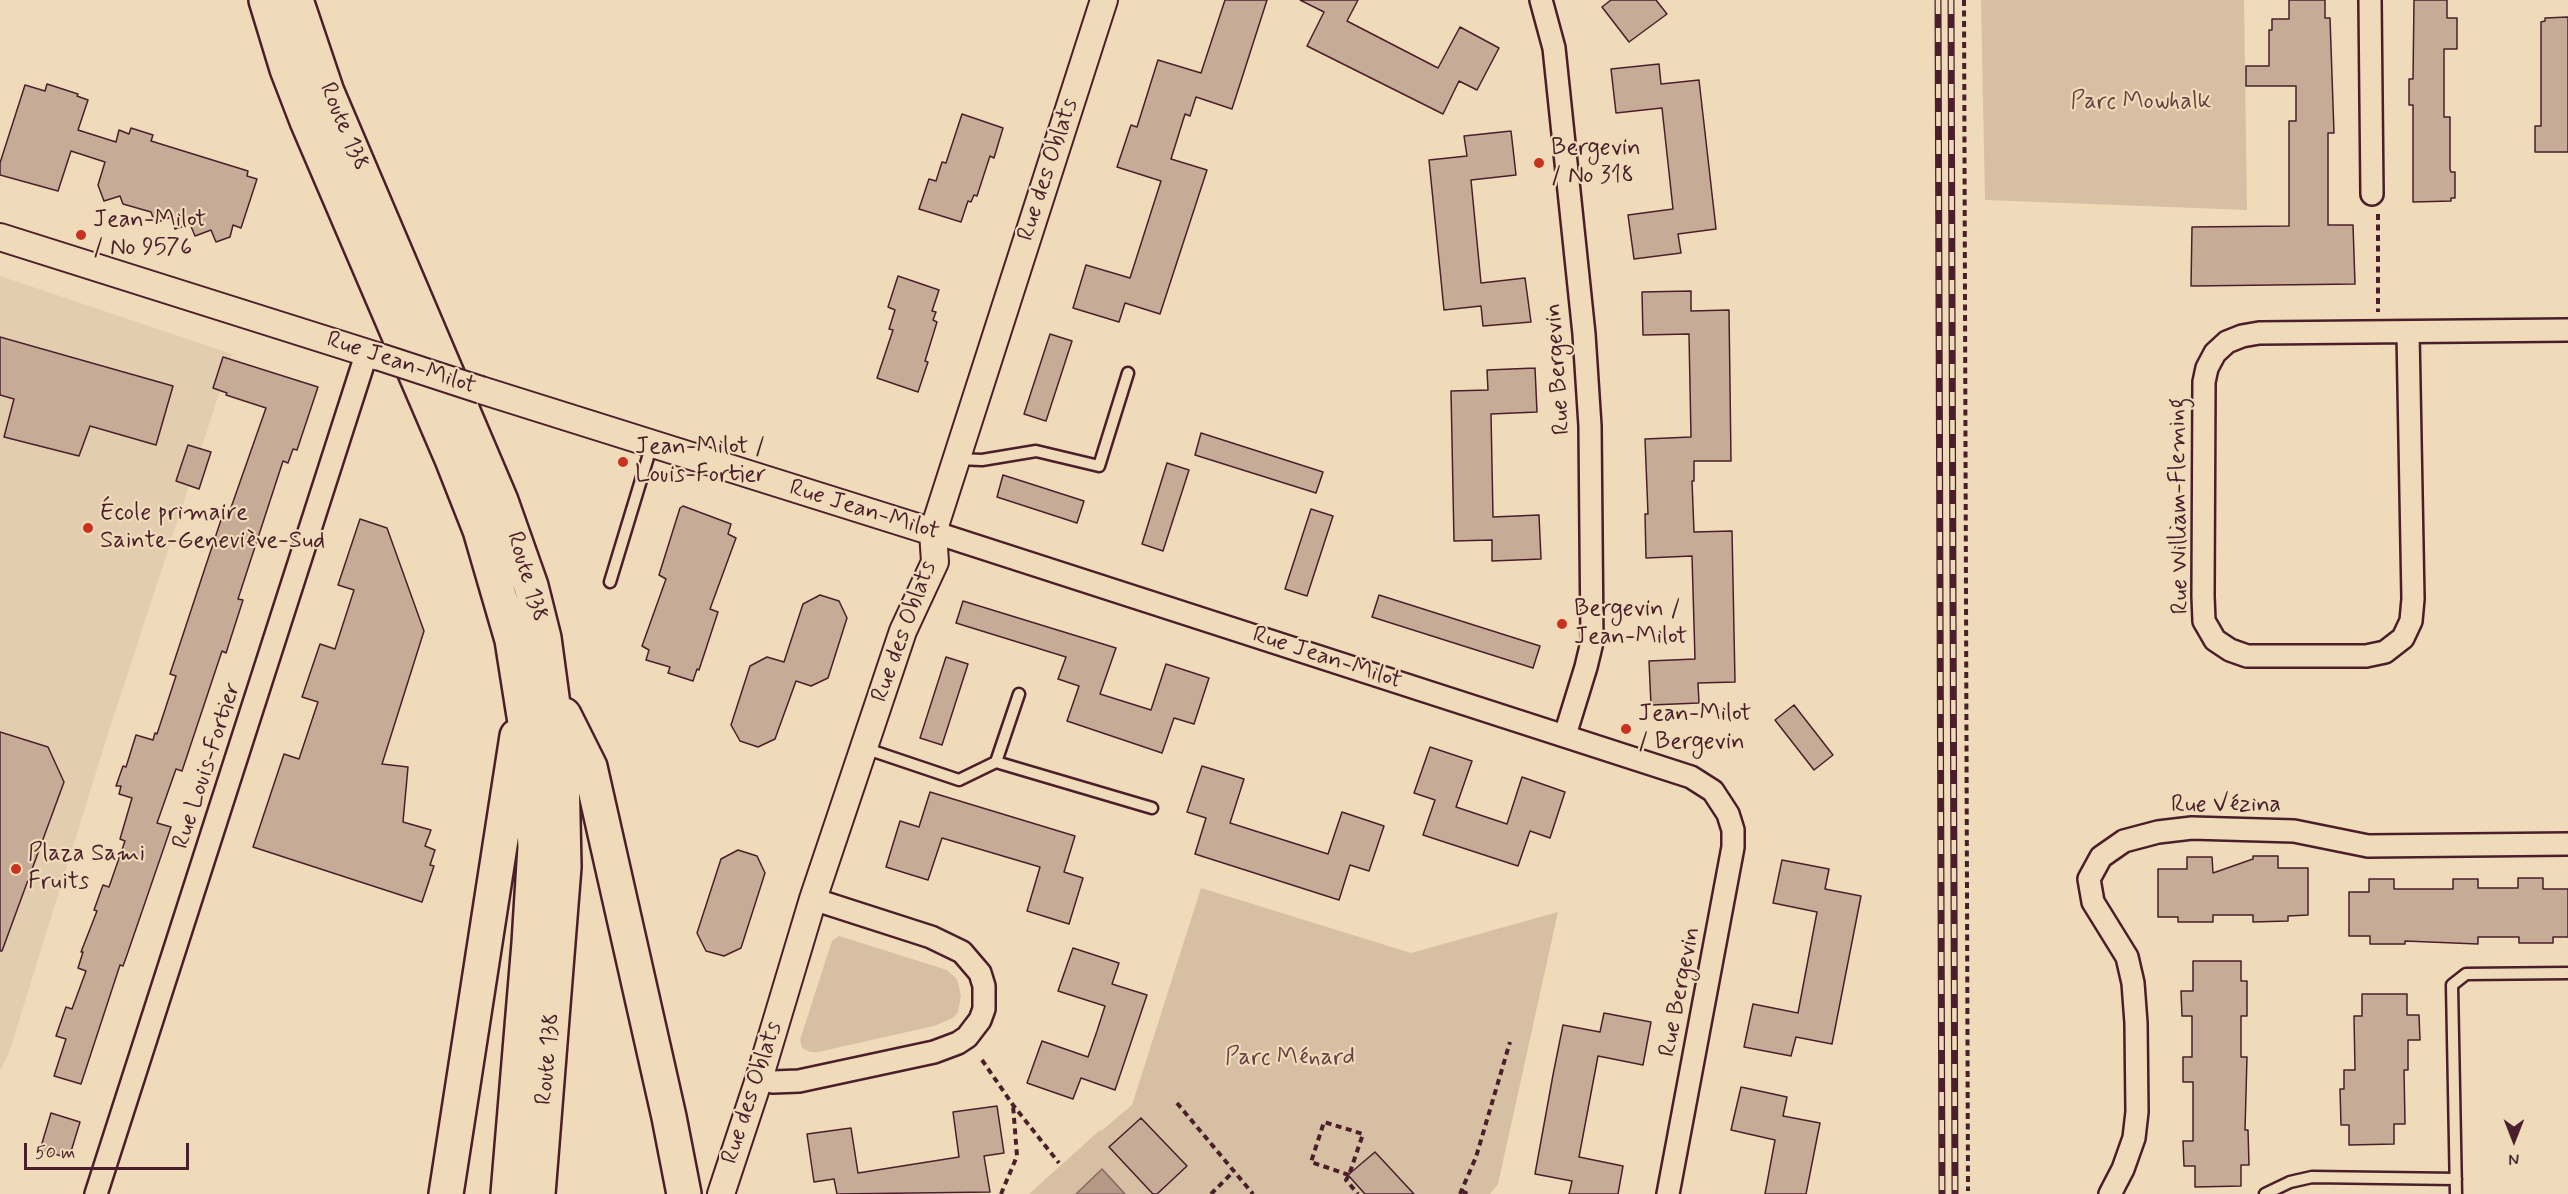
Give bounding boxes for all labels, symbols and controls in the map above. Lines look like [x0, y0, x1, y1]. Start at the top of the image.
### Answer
street label: Route 138 [312, 79, 374, 175]
park label: Parc Mowhalk [2071, 89, 2211, 117]
street label: Rue des Oblats [1012, 95, 1086, 245]
place label: Bergevin / No 318 [1551, 135, 1641, 191]
marker: Bergevin / No 318 [1532, 156, 1546, 170]
place label: Jean-Milot / No 9576 [93, 207, 206, 263]
marker: Jean-Milot / No 9576 [74, 228, 88, 242]
street label: Rue Bergevin [1540, 302, 1578, 436]
street label: Rue Jean-Milot [323, 326, 479, 402]
street label: Rue William-Fleming [2164, 397, 2196, 615]
place label: Jean-Milot / Louis-Fortier [635, 434, 766, 490]
marker: Jean-Milot / Louis-Fortier [616, 455, 630, 469]
street label: Rue Jean-Milot [785, 475, 943, 547]
place label: École primaire Sainte-Geneviève-Sud [100, 500, 325, 556]
marker: École primaire Sainte-Geneviève-Sud [81, 521, 95, 535]
street label: Route 138 [499, 529, 553, 625]
street label: Rue des Oblats [866, 557, 944, 707]
place label: Bergevin / Jean-Milot [1574, 596, 1687, 652]
marker: Bergevin / Jean-Milot [1555, 617, 1569, 631]
street label: Rue Jean-Milot [1249, 621, 1405, 697]
street label: Rue Louis-Fortier [168, 679, 248, 853]
place label: Jean-Milot / Bergevin [1638, 701, 1751, 757]
marker: Jean-Milot / Bergevin [1619, 722, 1633, 736]
street label: Rue Vézina [2171, 792, 2281, 820]
place label: Plaza Sami Fruits [28, 841, 145, 897]
marker: Plaza Sami Fruits [9, 862, 23, 876]
street label: Rue Bergevin [1654, 925, 1708, 1059]
street label: Route 138 [531, 1012, 567, 1106]
street label: Rue des Oblats [716, 1018, 790, 1168]
park label: Parc Ménard [1225, 1045, 1355, 1073]
north arrow [2484, 1110, 2544, 1170]
scale bar [27, 1131, 192, 1169]
text: 50 m [35, 1141, 75, 1165]
text: N [2509, 1148, 2519, 1169]

